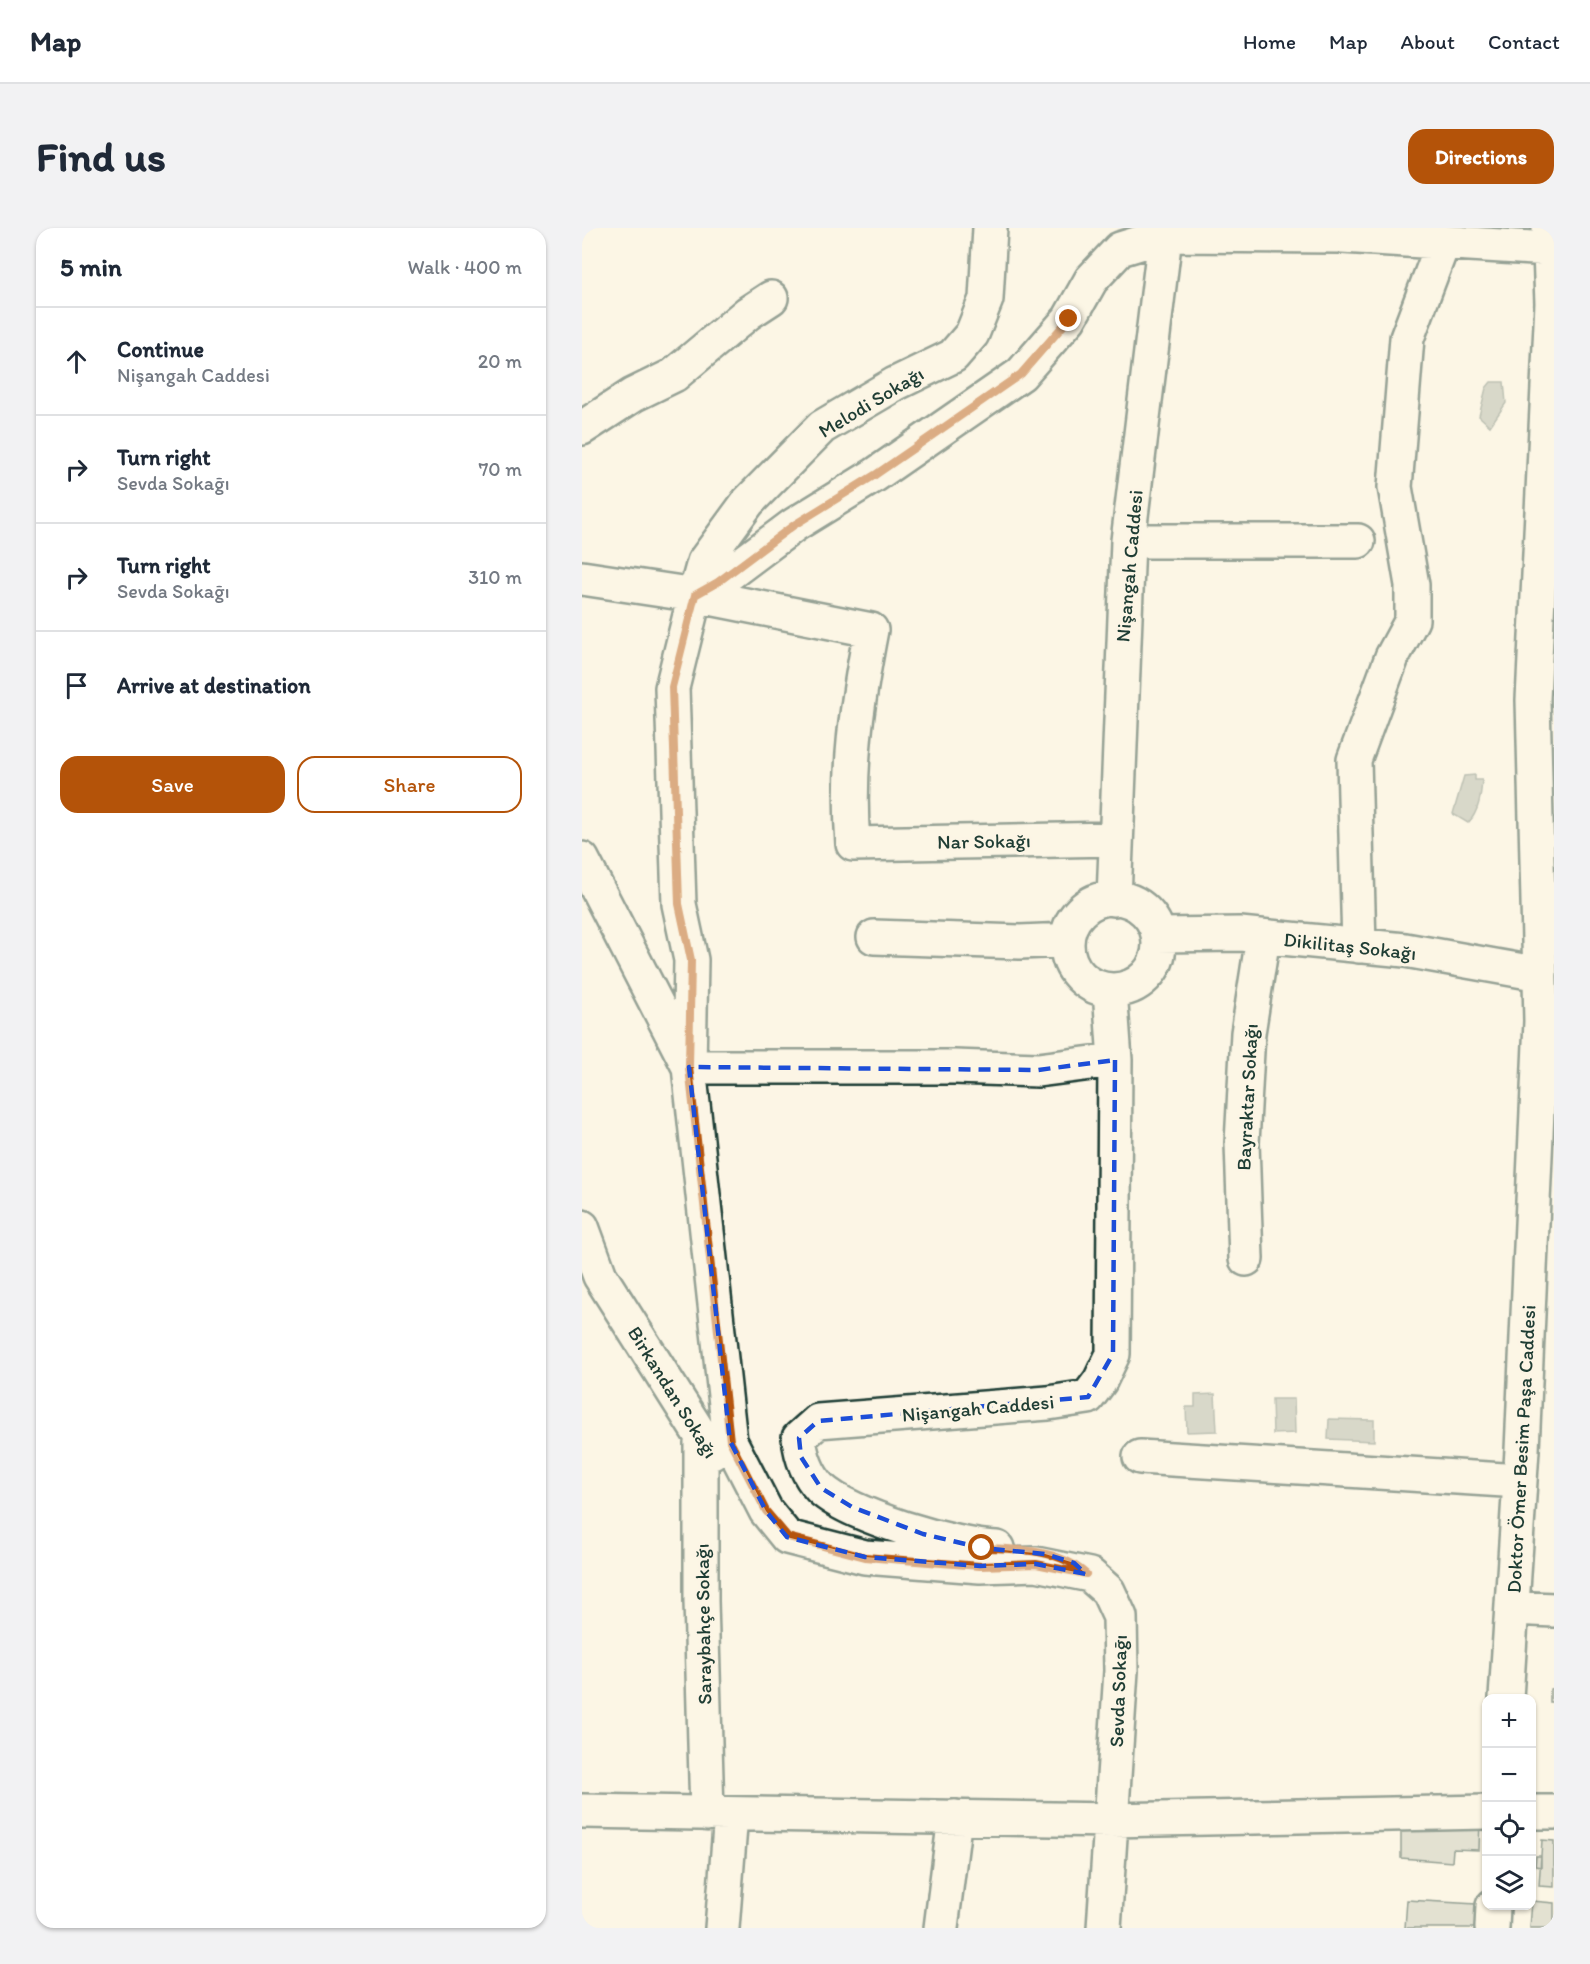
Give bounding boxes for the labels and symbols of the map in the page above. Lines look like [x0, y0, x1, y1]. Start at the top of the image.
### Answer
route end [1055, 305, 1081, 331]
street label: Melodi Sokağı [814, 361, 928, 443]
street label: Nişangah Caddesi [1110, 489, 1148, 643]
street label: Nar Sokağı [937, 828, 1031, 854]
street label: Dikilitaş Sokağı [1282, 927, 1418, 965]
street label: Bayraktar Sokağı [1231, 1023, 1263, 1171]
street label: Doktor Ömer Besim Paşa Caddesi [1501, 1304, 1541, 1594]
street label: Birkandan Sokağı [623, 1322, 723, 1462]
street label: Nişangah Caddesi [901, 1389, 1055, 1427]
route start [968, 1534, 994, 1560]
street label: Saraybahçe Sokağı [690, 1543, 716, 1705]
street label: Sevda Sokaḡı [1104, 1634, 1132, 1748]

